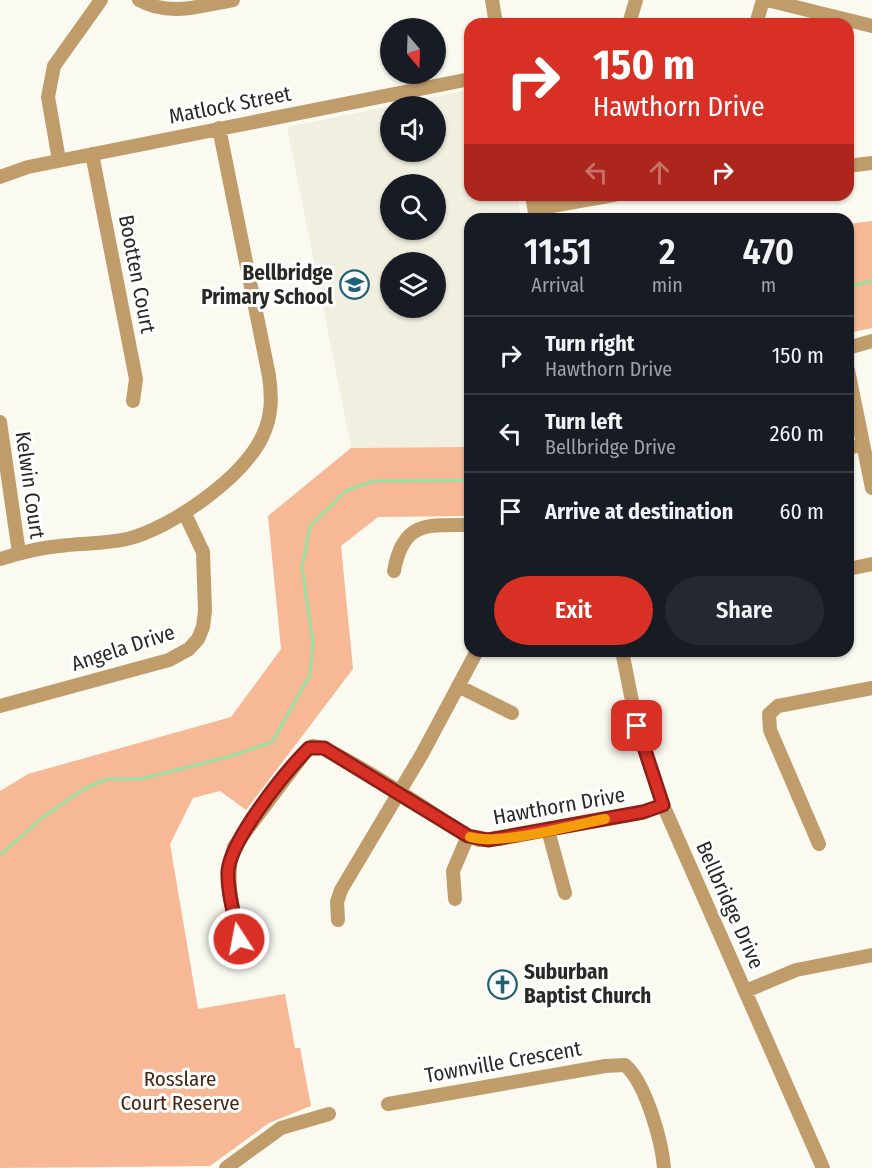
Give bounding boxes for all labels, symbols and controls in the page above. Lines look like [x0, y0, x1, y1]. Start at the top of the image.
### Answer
north arrow [380, 18, 446, 84]
map controls [380, 18, 446, 318]
text: 150 m [593, 40, 695, 90]
icon: right [494, 42, 572, 120]
street label: Matlock Street [167, 80, 293, 130]
text: Hawthorn Drive [593, 91, 765, 123]
button: sound [380, 96, 446, 162]
icon: left [580, 156, 613, 189]
icon: ahead [643, 156, 676, 189]
icon: right [706, 156, 739, 189]
button: search [380, 174, 446, 240]
street label: Bootten Court [113, 213, 161, 335]
text: 11:51 [524, 230, 592, 274]
text: 2 [659, 230, 676, 274]
text: 470 [743, 230, 794, 274]
button: layers [380, 252, 446, 318]
place label: Bellbridge Primary School [201, 260, 333, 310]
school or university icon: Bellbridge Primary School [338, 269, 370, 301]
text: Arrival [531, 273, 584, 297]
text: min [652, 273, 683, 297]
text: m [761, 273, 776, 297]
text: Turn right [545, 330, 634, 357]
icon: right [494, 339, 527, 372]
text: 150 m [772, 342, 824, 369]
text: Hawthorn Drive [545, 357, 672, 381]
text: Turn left [545, 408, 623, 435]
icon: left [494, 417, 527, 450]
text: 260 m [770, 420, 824, 447]
street label: Kelwin Court [10, 430, 50, 541]
text: Bellbridge Drive [545, 435, 676, 459]
icon: arrive [494, 495, 527, 528]
text: Arrive at destination [545, 498, 733, 525]
text: 60 m [780, 498, 824, 525]
button: Exit [494, 576, 653, 645]
button: Share [665, 576, 824, 645]
street label: Angela Drive [68, 619, 178, 677]
pin [611, 700, 662, 751]
icon: arrive [620, 709, 653, 742]
street label: Hawthorn Drive [491, 782, 627, 830]
street label: Bellbridge Drive [690, 837, 770, 973]
position arrow [207, 907, 271, 971]
place label: Suburban Baptist Church [524, 959, 651, 1009]
church icon: Suburban Baptist Church [487, 968, 519, 1000]
street label: Townville Crescent [423, 1035, 583, 1089]
park label: Rosslare Court Reserve [120, 1066, 240, 1116]

